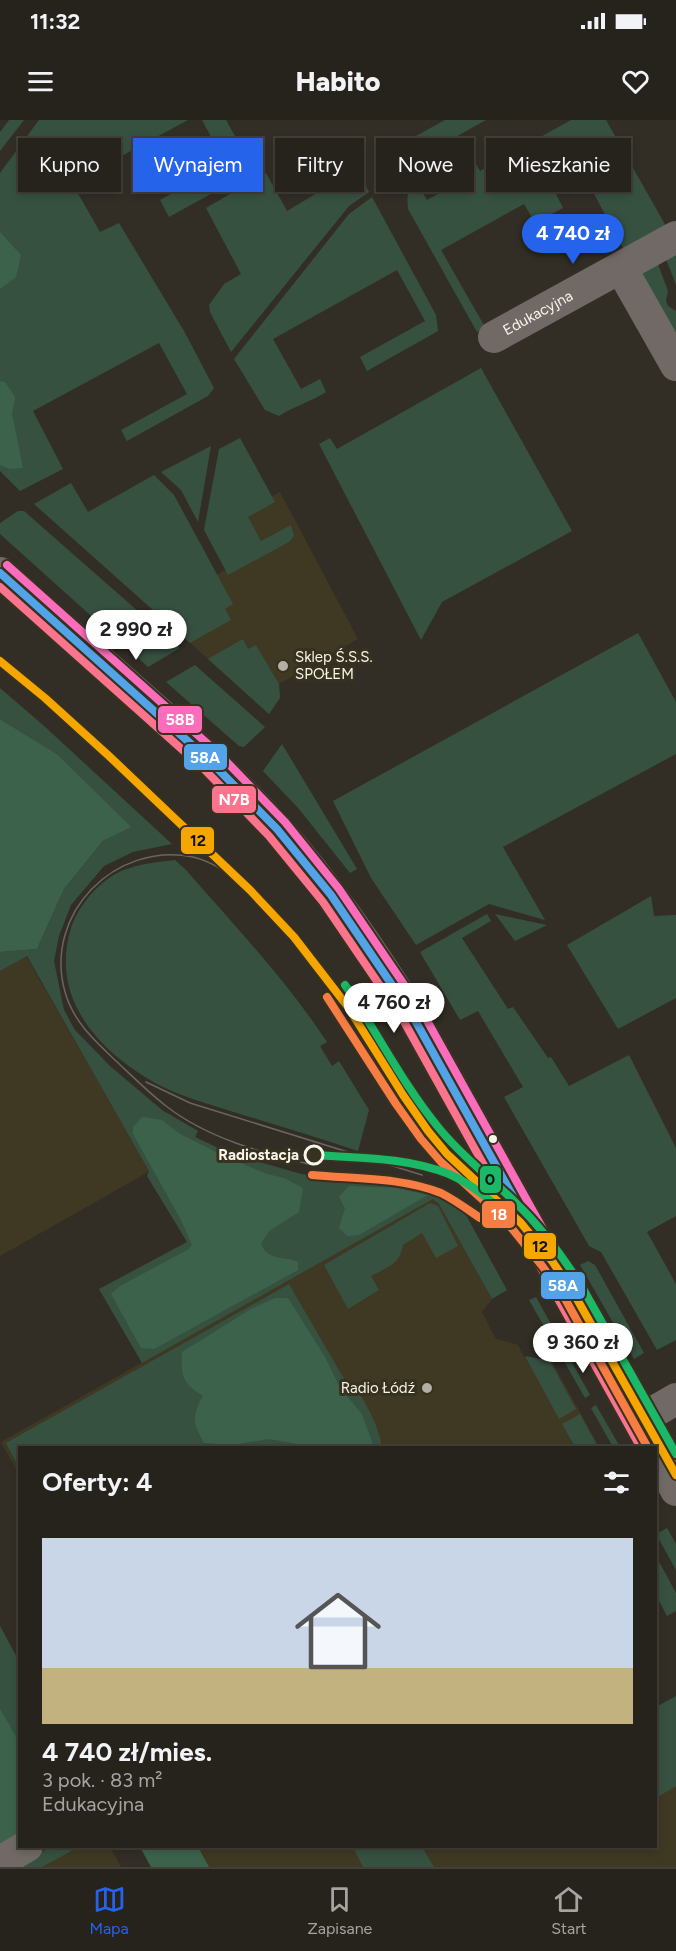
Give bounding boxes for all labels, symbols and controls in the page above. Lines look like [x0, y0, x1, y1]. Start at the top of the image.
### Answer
text: 11:32 [30, 8, 80, 35]
icon: menu [24, 65, 57, 98]
text: Habito [295, 65, 381, 98]
icon: heart [619, 65, 652, 98]
chip: Kupno [18, 138, 121, 192]
chip: Wynajem [133, 138, 263, 192]
chip: Filtry [275, 138, 364, 192]
chip: Nowe [376, 138, 474, 192]
chip: Mieszkanie [486, 138, 631, 192]
pin: 4 740 zł [511, 214, 635, 265]
text: 4 740 zł [536, 221, 610, 245]
street label: Edukacyjna [500, 287, 576, 339]
pin: 2 990 zł [74, 610, 198, 661]
text: 2 990 zł [100, 617, 172, 641]
place label: Sklep Ś.S.S. SPOŁEM [295, 648, 373, 683]
marker: Sklep Ś.S.S. SPOŁEM [276, 659, 290, 673]
line badge: 58B [157, 705, 203, 734]
text: 58B [166, 710, 195, 729]
line badge: 58A [183, 743, 228, 771]
text: 58A [190, 748, 221, 767]
line badge: N7B [211, 785, 257, 814]
text: N7B [218, 790, 250, 809]
line badge: 12 [180, 826, 215, 855]
text: 12 [190, 831, 206, 850]
pin: 4 760 zł [332, 983, 456, 1034]
text: 4 760 zł [357, 990, 431, 1014]
unlabelled marker [487, 1133, 499, 1145]
marker: Radiostacja [304, 1145, 324, 1165]
place label: Radiostacja [218, 1146, 299, 1164]
line badge: 0 [479, 1165, 502, 1194]
text: 0 [485, 1170, 495, 1189]
line badge: 18 [481, 1200, 516, 1229]
text: 18 [491, 1205, 507, 1224]
line badge: 12 [523, 1232, 557, 1260]
text: 12 [532, 1237, 548, 1256]
line badge: 58A [540, 1271, 586, 1300]
text: 58A [548, 1276, 579, 1295]
pin: 9 360 zł [521, 1323, 645, 1374]
text: 9 360 zł [547, 1330, 619, 1354]
place label: Radio Łódź [341, 1379, 415, 1397]
marker: Radio Łódź [420, 1381, 434, 1395]
text: Oferty: 4 [42, 1466, 153, 1498]
icon: filters [600, 1466, 633, 1499]
icon: home [284, 1577, 392, 1685]
text: 4 740 zł/mies. [42, 1736, 212, 1768]
text: 3 pok. · 83 m² [42, 1768, 162, 1792]
text: Edukacyjna [42, 1792, 144, 1816]
tab: Mapa [89, 1883, 129, 1938]
tab: Zapisane [307, 1883, 372, 1938]
tab: Start [551, 1883, 587, 1938]

